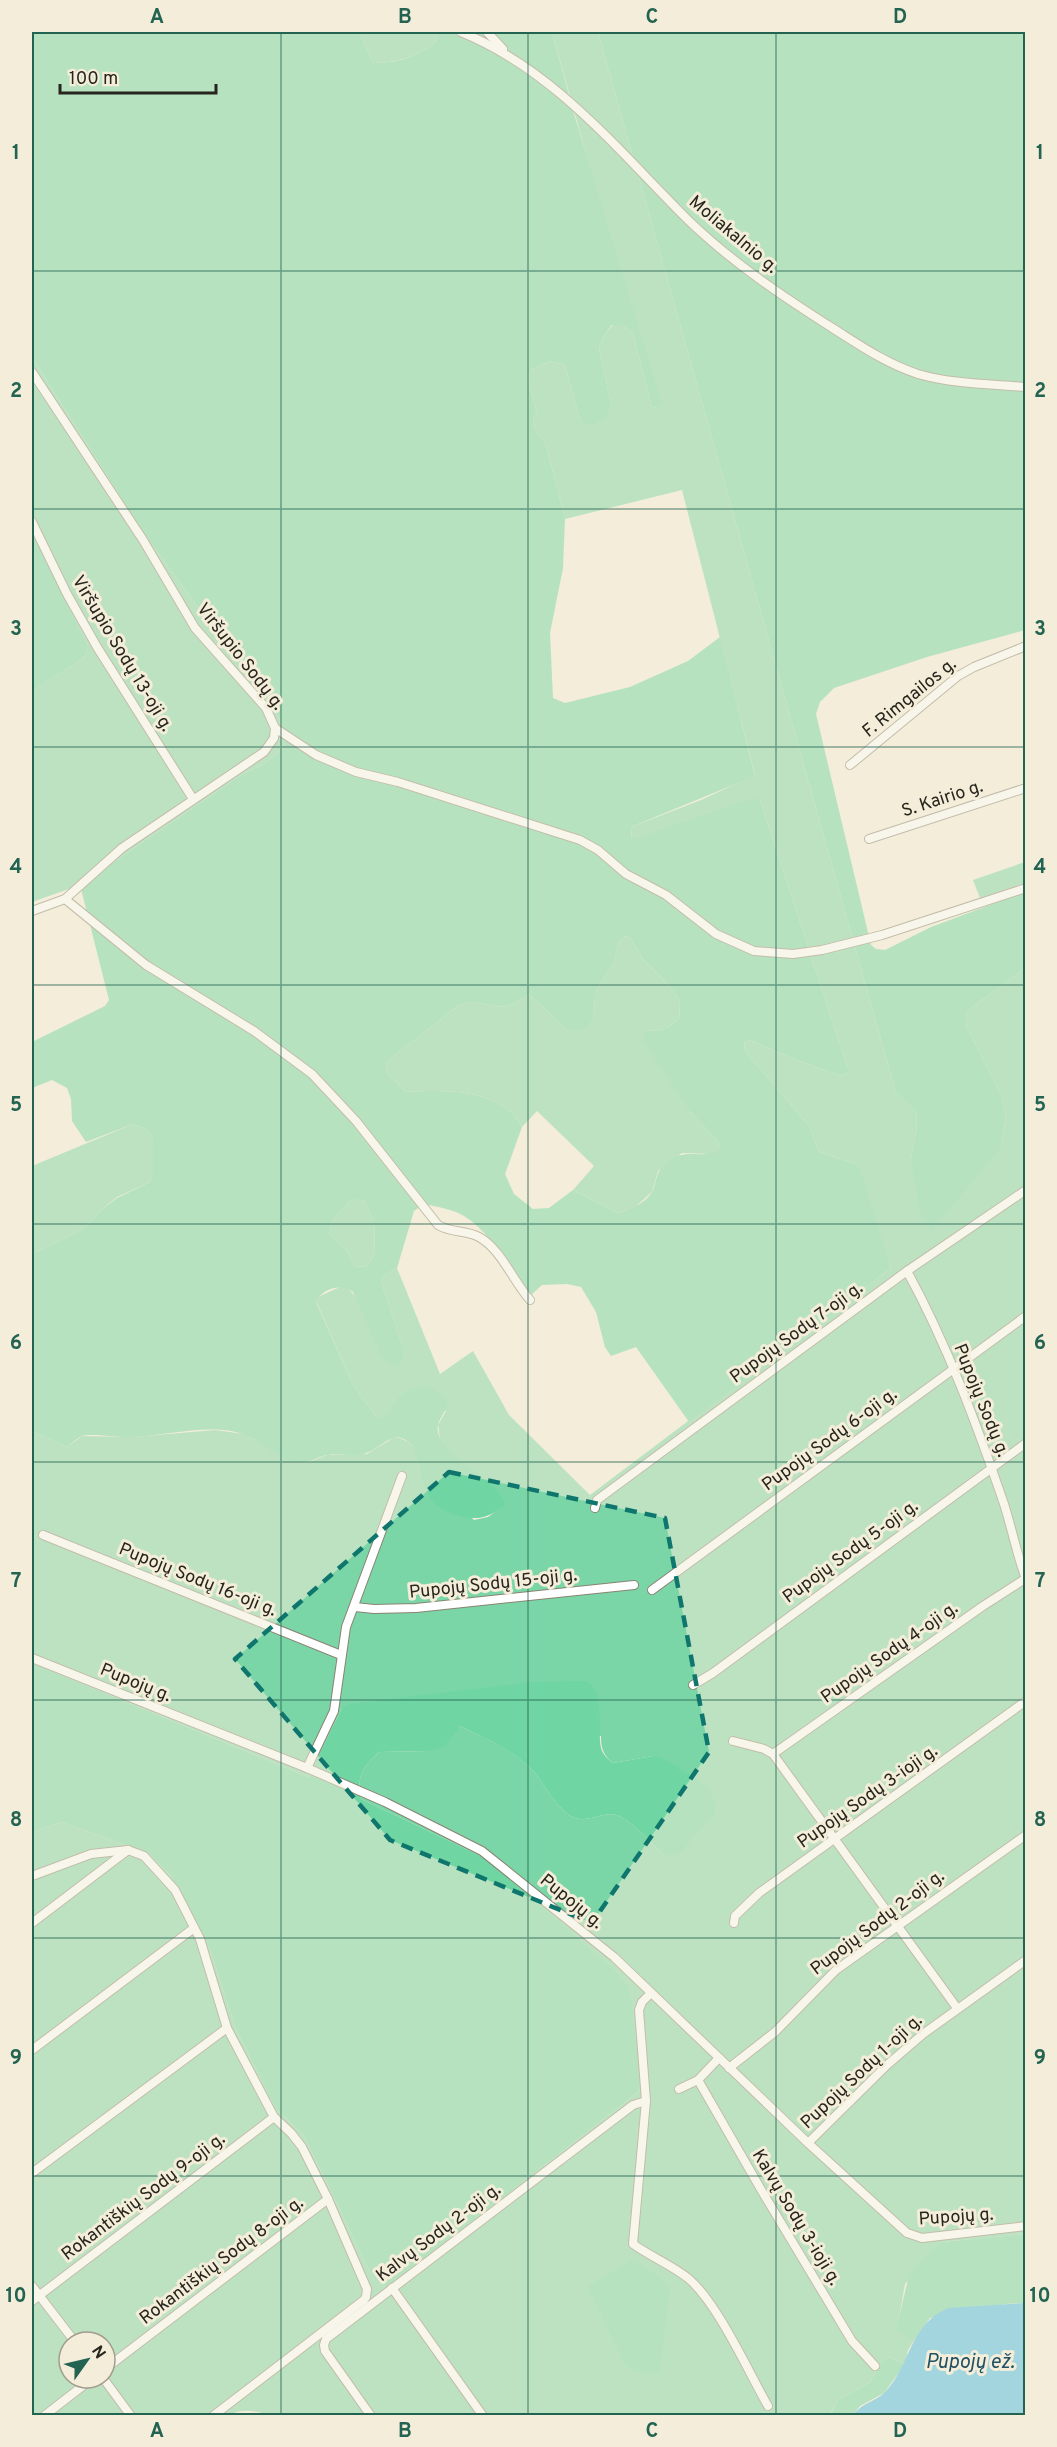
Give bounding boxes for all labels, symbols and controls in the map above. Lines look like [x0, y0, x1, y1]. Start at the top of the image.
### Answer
text: A [150, 5, 164, 31]
text: B [398, 5, 412, 31]
text: C [646, 5, 658, 31]
text: D [893, 5, 907, 31]
scale bar [60, 57, 216, 95]
text: 100 m [69, 68, 118, 91]
text: 1 [12, 141, 20, 167]
text: 1 [1036, 141, 1044, 167]
street label: Moliakalnio g. [684, 191, 782, 279]
text: 2 [10, 379, 22, 405]
text: 2 [1034, 379, 1046, 405]
street label: Viršupio Sodų 13-oji g. [66, 571, 177, 736]
street label: Viršupio Sodų g. [191, 599, 289, 715]
text: 3 [10, 617, 22, 643]
text: 3 [1034, 617, 1046, 643]
street label: F. Rimgailos g. [858, 653, 962, 743]
street label: S. Kairio g. [899, 775, 986, 823]
text: 4 [10, 855, 22, 881]
text: 4 [1034, 855, 1046, 881]
text: 5 [10, 1093, 22, 1119]
text: 5 [1034, 1093, 1046, 1119]
street label: Pupojų Sodų 7-oji g. [726, 1277, 868, 1389]
text: 6 [10, 1331, 22, 1357]
text: 6 [1034, 1331, 1046, 1357]
street label: Pupojų Sodų g. [947, 1341, 1014, 1461]
street label: Pupojų Sodų 6-oji g. [758, 1383, 902, 1497]
street label: Pupojų Sodų 5-oji g. [779, 1495, 923, 1609]
street label: Pupojų Sodų 16-oji g. [115, 1538, 280, 1623]
street label: Pupojų Sodų 15-oji g. [408, 1564, 578, 1605]
text: 7 [11, 1569, 21, 1595]
text: 7 [1035, 1569, 1045, 1595]
street label: Pupojų Sodų 4-oji g. [817, 1597, 963, 1709]
street label: Pupojų g. [96, 1659, 174, 1708]
street label: Pupojų Sodų 3-ioji g. [793, 1740, 942, 1854]
text: 8 [10, 1808, 22, 1834]
text: 8 [1034, 1808, 1046, 1834]
street label: Pupojų Sodų 2-oji g. [806, 1865, 949, 1981]
street label: Pupojų g. [535, 1870, 607, 1935]
street label: Pupojų Sodų 1-oji g. [796, 2010, 928, 2135]
text: 9 [10, 2046, 22, 2072]
text: 9 [1034, 2046, 1046, 2072]
street label: Rokantiškių Sodų 9-oji g. [57, 2128, 230, 2266]
street label: Kalvų Sodų 3-ioji g. [746, 2146, 845, 2290]
street label: Kalvų Sodų 2-oji g. [372, 2179, 506, 2288]
street label: Rokantiškių Sodų 8-oji g. [135, 2192, 308, 2330]
street label: Pupojų g. [918, 2203, 994, 2232]
text: 10 [5, 2284, 27, 2310]
text: 10 [1029, 2284, 1051, 2310]
north arrow [57, 2330, 117, 2390]
text: N [86, 2342, 109, 2363]
water label: Pupojų ež. [925, 2350, 1015, 2376]
text: A [150, 2419, 164, 2445]
text: B [398, 2419, 412, 2445]
text: C [646, 2419, 658, 2445]
text: D [893, 2419, 907, 2445]

